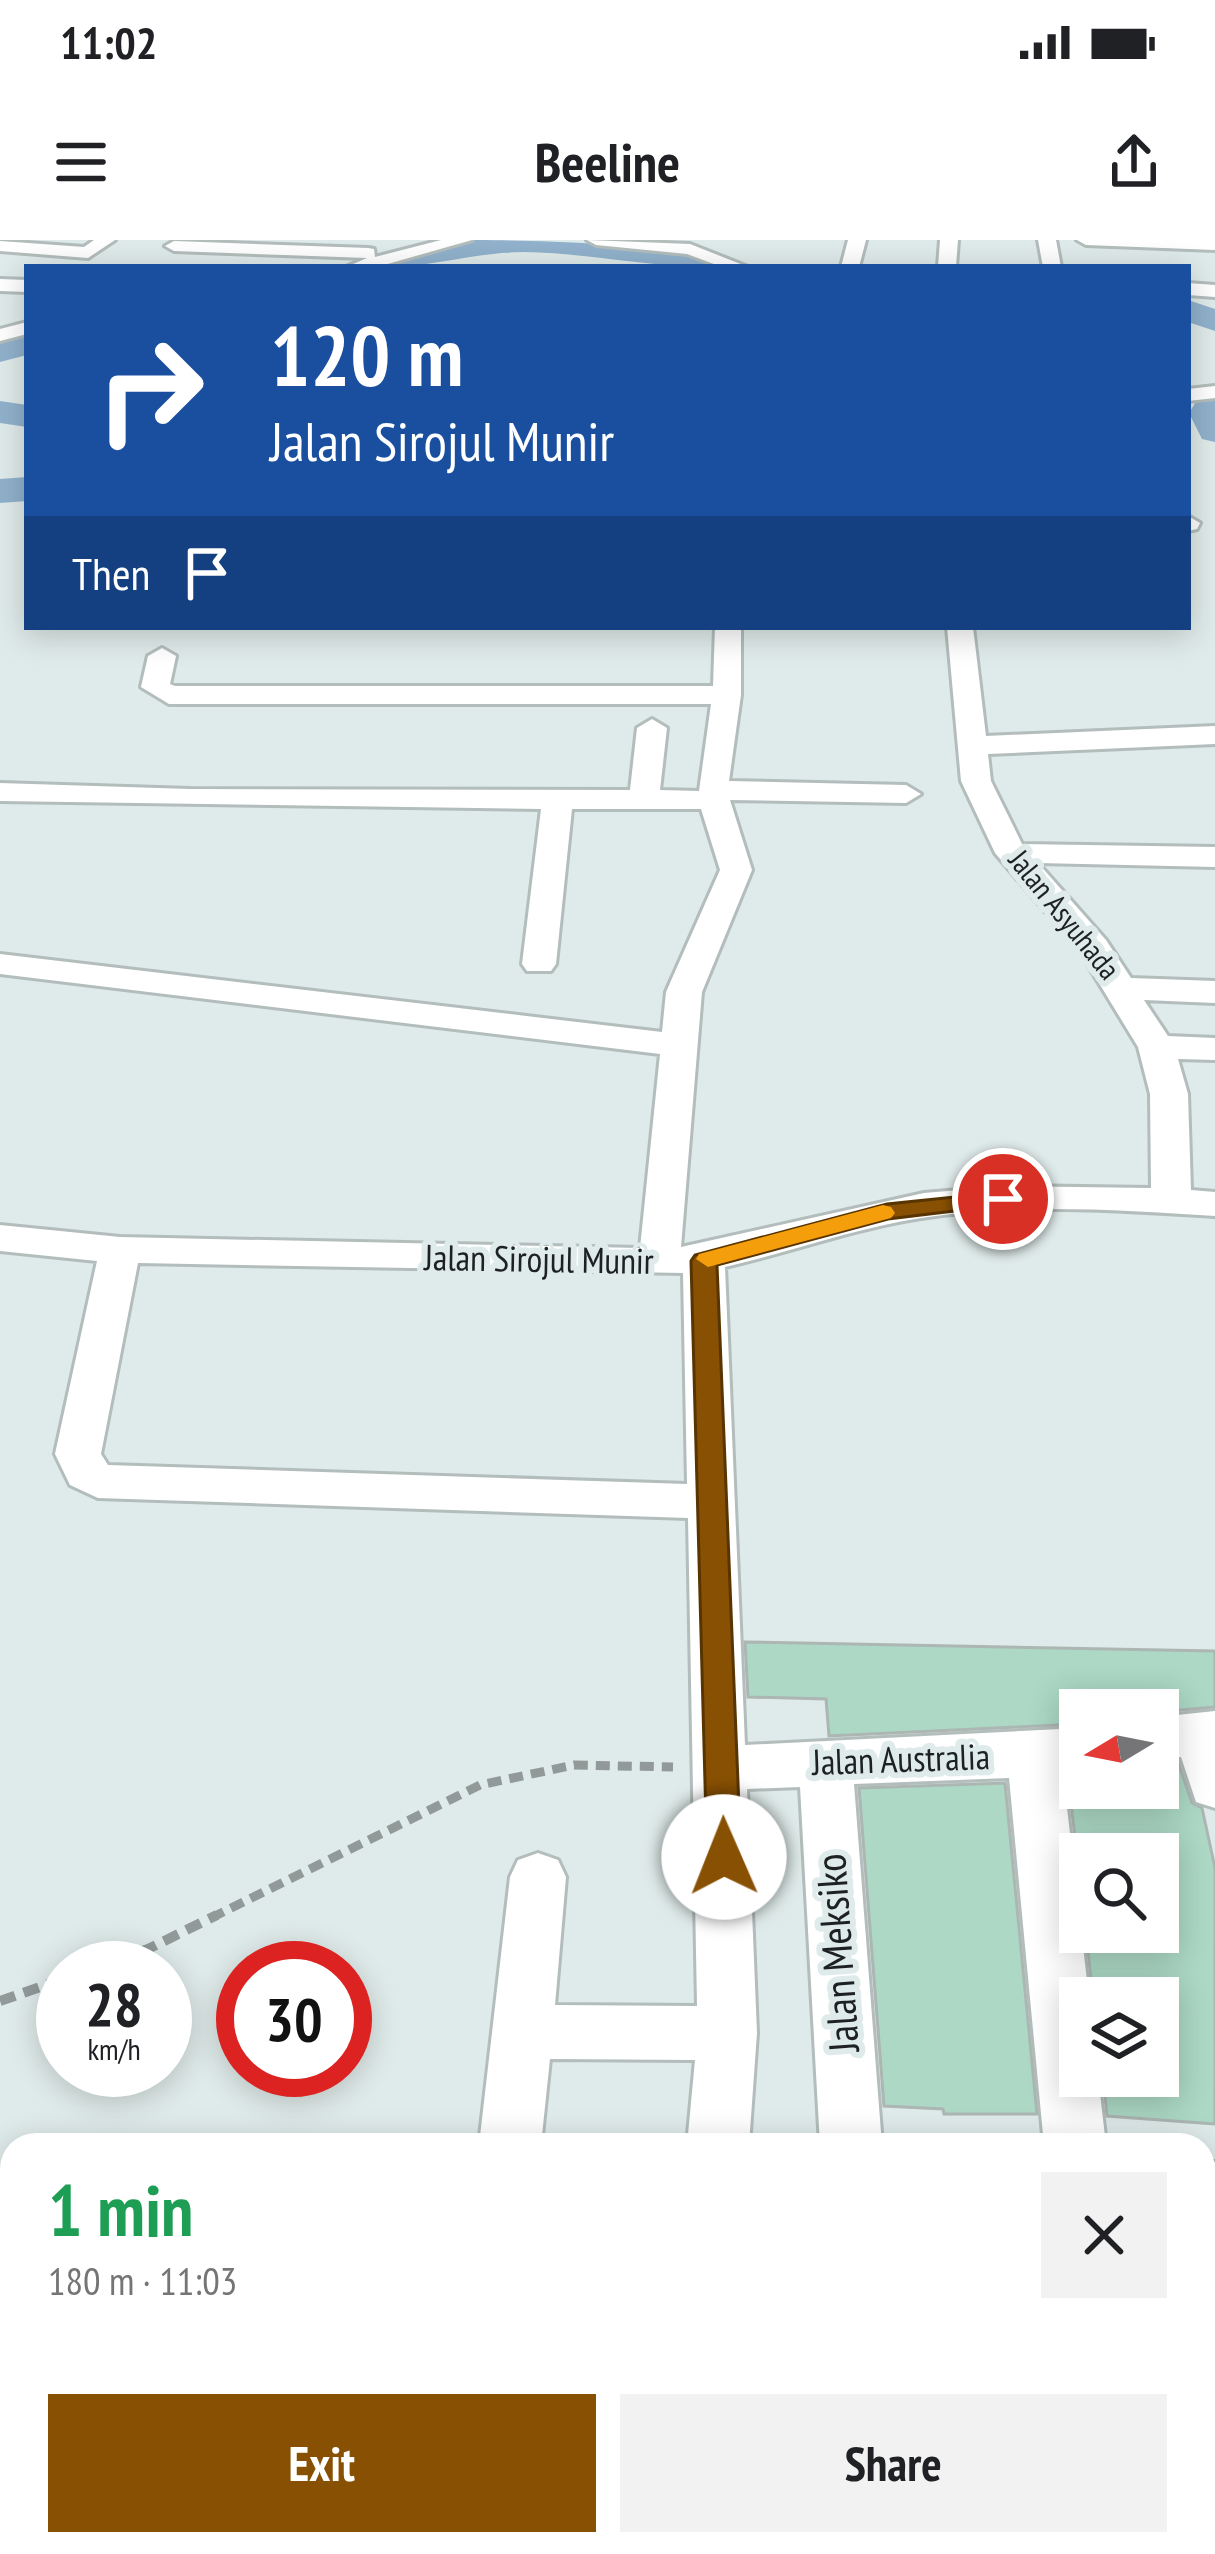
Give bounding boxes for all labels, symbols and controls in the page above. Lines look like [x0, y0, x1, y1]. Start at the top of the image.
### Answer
text: 11:02 [60, 13, 157, 71]
text: Beeline [535, 127, 680, 197]
icon: menu [48, 129, 114, 195]
icon: share [1101, 129, 1167, 195]
text: 120 m [270, 300, 463, 409]
icon: right [72, 312, 228, 468]
text: Jalan Sirojul Munir [270, 406, 614, 476]
icon: arrive [174, 540, 240, 606]
text: Then [72, 544, 150, 602]
street label: Jalan Asyuhada [1000, 840, 1129, 987]
pin [952, 1148, 1054, 1250]
icon: arrive [970, 1166, 1036, 1232]
street label: Jalan Sirojul Munir [423, 1233, 654, 1284]
north arrow [1059, 1689, 1179, 1809]
map controls [1059, 1689, 1179, 2097]
street label: Jalan Australia [810, 1732, 991, 1785]
position arrow [661, 1794, 787, 1920]
button: search [1059, 1833, 1179, 1953]
street label: Jalan Meksiko [802, 1852, 871, 2056]
speed limit sign: 30 [216, 1941, 372, 2097]
text: 28 [85, 1965, 143, 2043]
button: layers [1059, 1977, 1179, 2097]
text: km/h [87, 2029, 141, 2068]
text: 1 min [48, 2163, 193, 2256]
button: close [1041, 2172, 1167, 2298]
text: 180 m · 11:03 [48, 2255, 237, 2306]
button: Exit [48, 2394, 596, 2532]
button: Share [620, 2394, 1167, 2532]

